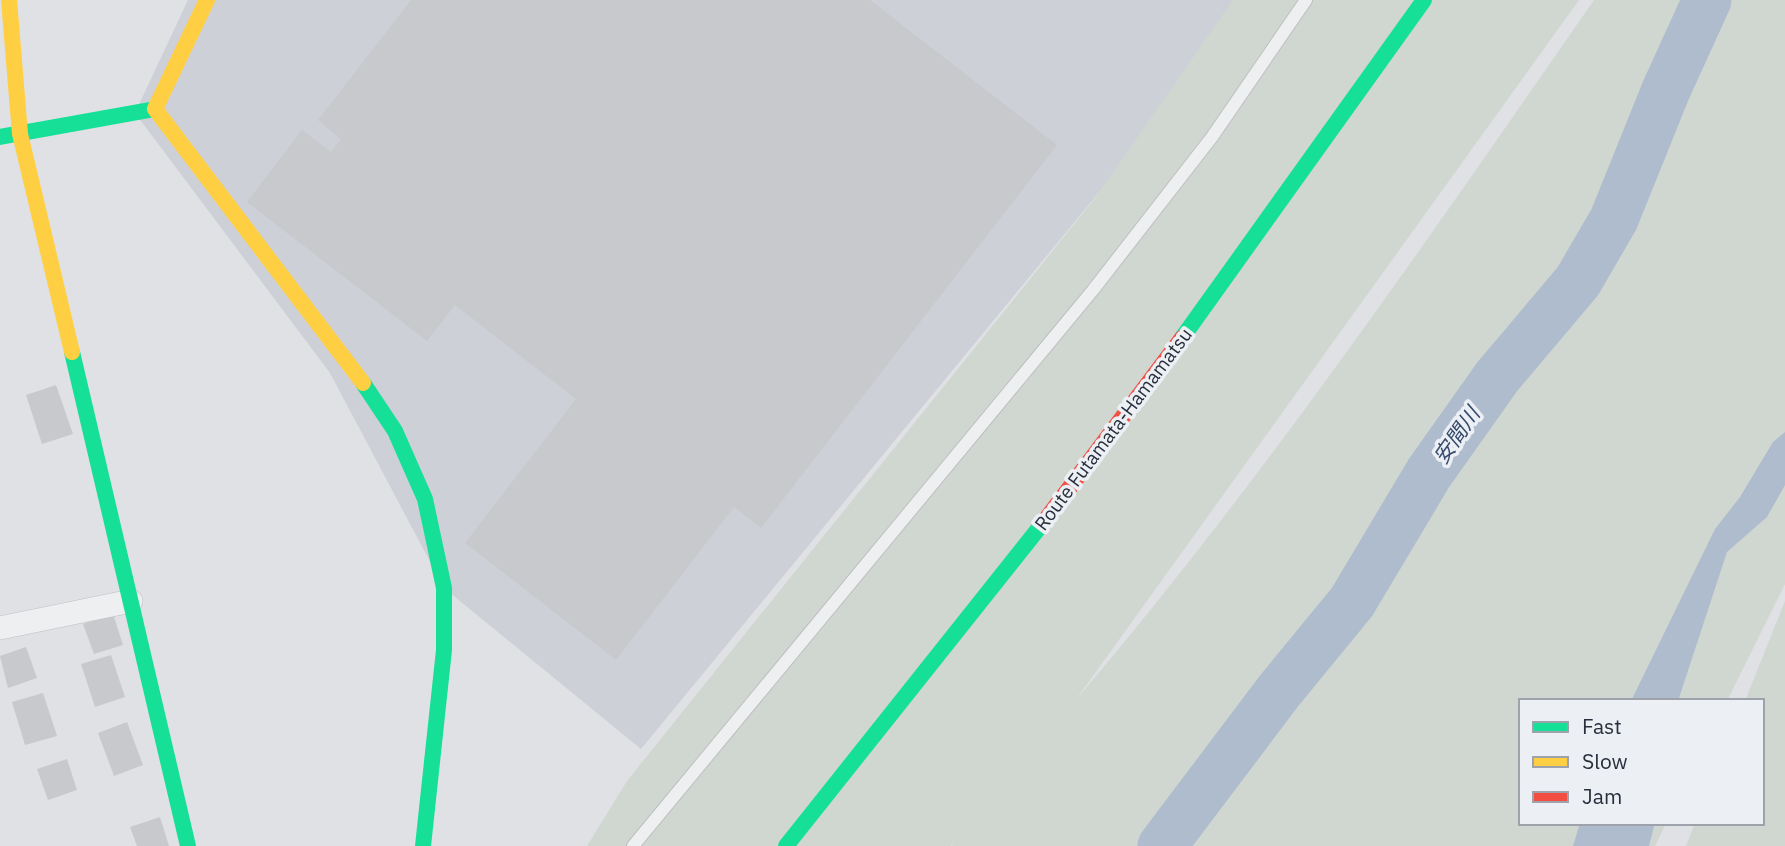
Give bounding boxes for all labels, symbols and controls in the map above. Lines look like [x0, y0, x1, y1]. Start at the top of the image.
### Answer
street label: Route Futamata-Hamamatsu [1029, 323, 1197, 535]
water label: 安間川 [1426, 400, 1487, 469]
legend [1519, 699, 1764, 825]
text: Fast [1582, 712, 1622, 740]
text: Slow [1582, 747, 1628, 775]
text: Jam [1582, 782, 1622, 810]

